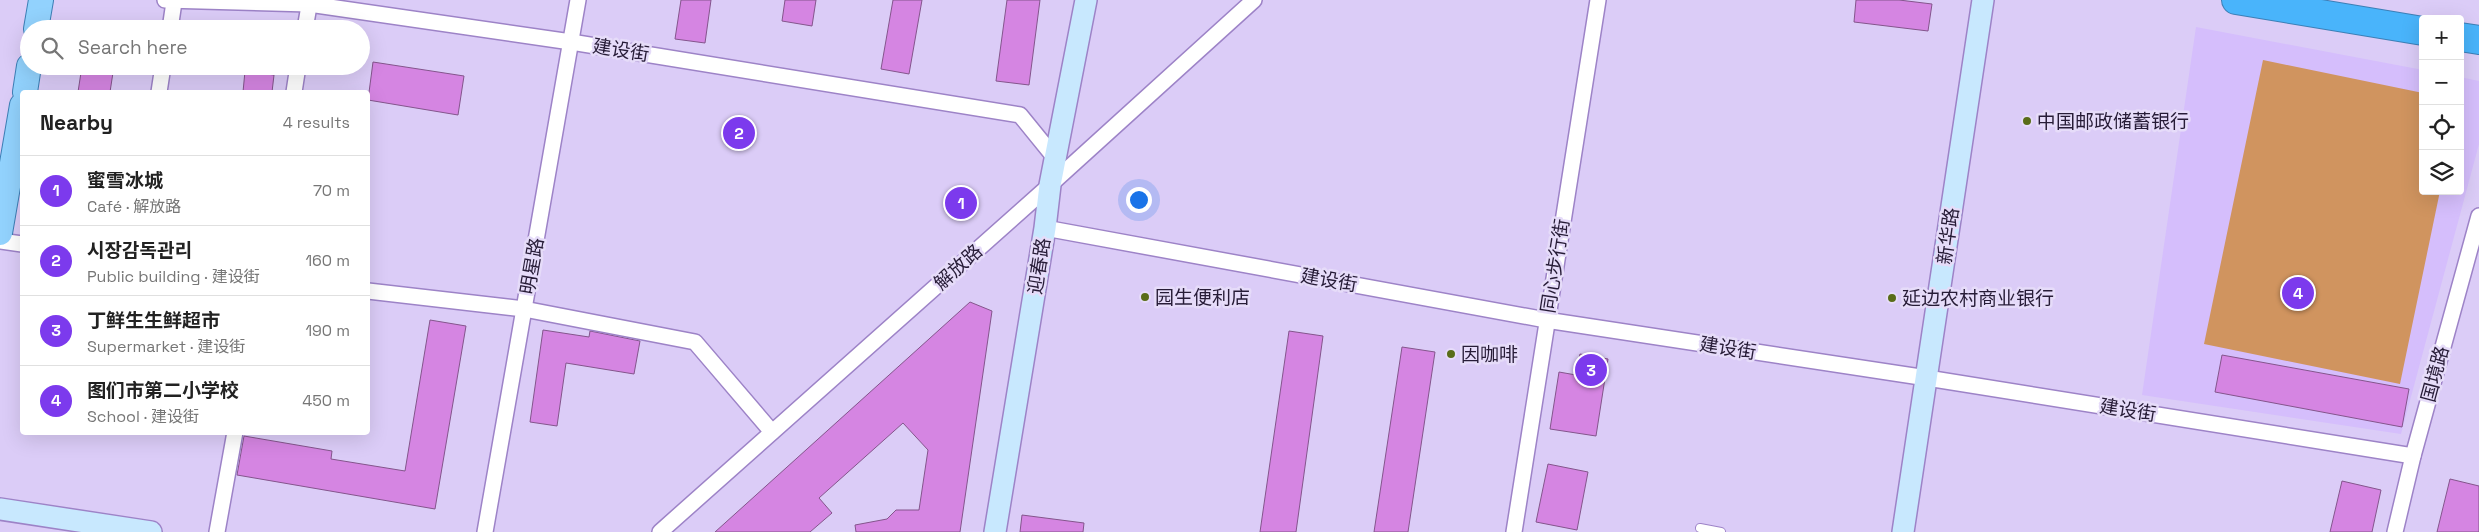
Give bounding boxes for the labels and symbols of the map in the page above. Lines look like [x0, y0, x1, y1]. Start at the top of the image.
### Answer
street label: 建设街 [591, 33, 651, 67]
place label: 中国邮政储蓄银行 [2037, 109, 2189, 134]
pin: 2 [723, 114, 755, 152]
marker: 中国邮政储蓄银行 [2021, 115, 2033, 127]
pin: 1 [945, 184, 977, 222]
your location [1126, 187, 1152, 213]
street label: 新华路 [1932, 206, 1964, 266]
street label: 同心步行街 [1535, 217, 1575, 315]
street label: 明星路 [515, 236, 549, 296]
street label: 迎春路 [1022, 236, 1056, 296]
street label: 解放路 [928, 239, 988, 295]
street label: 建设街 [1299, 263, 1359, 297]
pin: 4 [2282, 274, 2314, 312]
place label: 园生便利店 [1155, 285, 1250, 310]
place label: 延边农村商业银行 [1902, 286, 2054, 311]
marker: 园生便利店 [1139, 291, 1151, 303]
marker: 延边农村商业银行 [1886, 292, 1898, 304]
street label: 建设街 [1698, 331, 1758, 365]
place label: 因咖啡 [1461, 342, 1518, 367]
street label: 国境路 [2416, 343, 2454, 405]
marker: 因咖啡 [1445, 348, 1457, 360]
pin: 3 [1575, 351, 1607, 389]
street label: 建设街 [2098, 393, 2158, 427]

